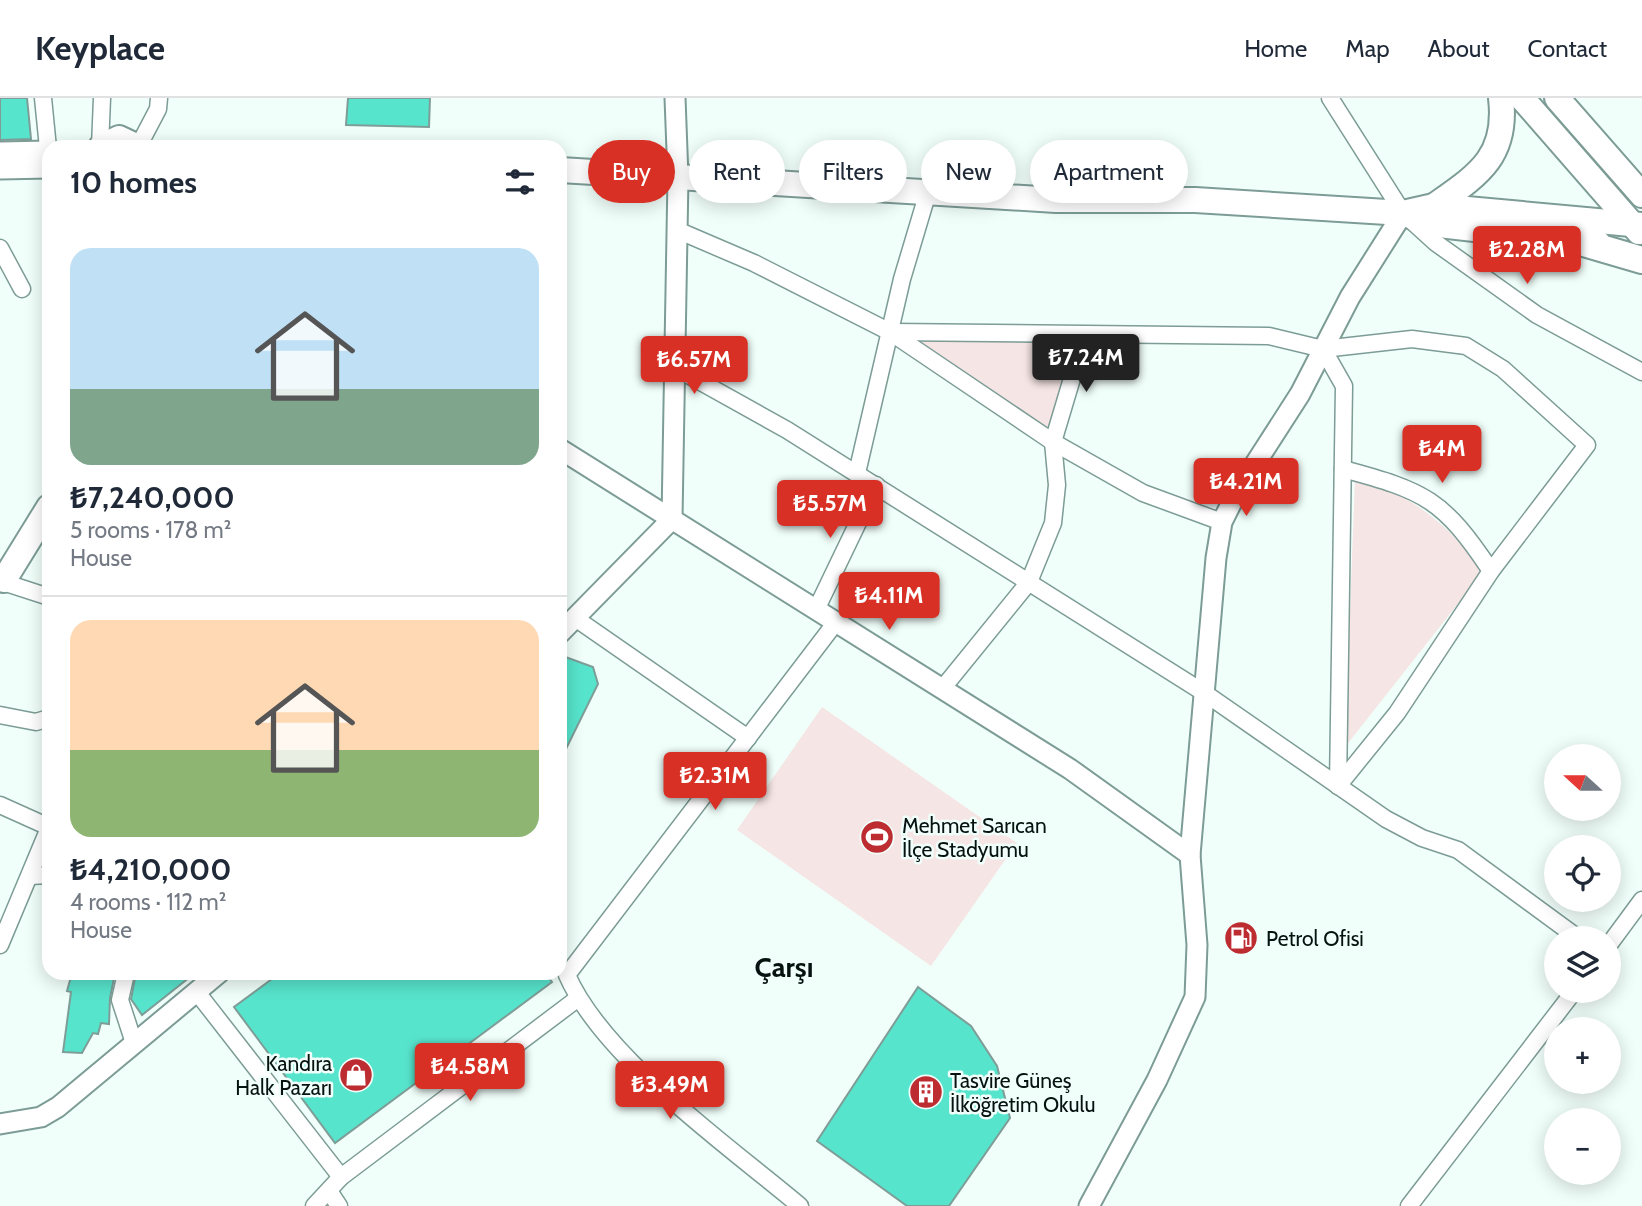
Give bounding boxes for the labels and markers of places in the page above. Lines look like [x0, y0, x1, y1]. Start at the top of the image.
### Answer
pin: ₺2.28M [1470, 226, 1584, 286]
pin: ₺7.24M [1029, 334, 1143, 394]
pin: ₺6.57M [637, 336, 751, 396]
pin: ₺4M [1408, 426, 1476, 485]
pin: ₺4.21M [1189, 458, 1303, 518]
pin: ₺5.57M [773, 480, 887, 540]
pin: ₺4.11M [832, 573, 946, 632]
pin: ₺2.31M [658, 752, 772, 812]
place label: Mehmet Sarıcan İlçe Stadyumu [902, 813, 1047, 862]
sports icon: Mehmet Sarıcan İlçe Stadyumu [858, 818, 896, 856]
fuel station icon: Petrol Ofisi [1222, 919, 1260, 957]
place label: Petrol Ofisi [1266, 926, 1364, 951]
pin: ₺4.58M [413, 1044, 527, 1103]
place label: Kandıra Halk Pazarı [235, 1051, 332, 1100]
shop icon: Kandıra Halk Pazarı [337, 1056, 375, 1094]
pin: ₺3.49M [613, 1062, 727, 1121]
place label: Tasvire Güneş İlköğretim Okulu [950, 1068, 1095, 1117]
building icon: Tasvire Güneş İlköğretim Okulu [907, 1073, 945, 1111]

